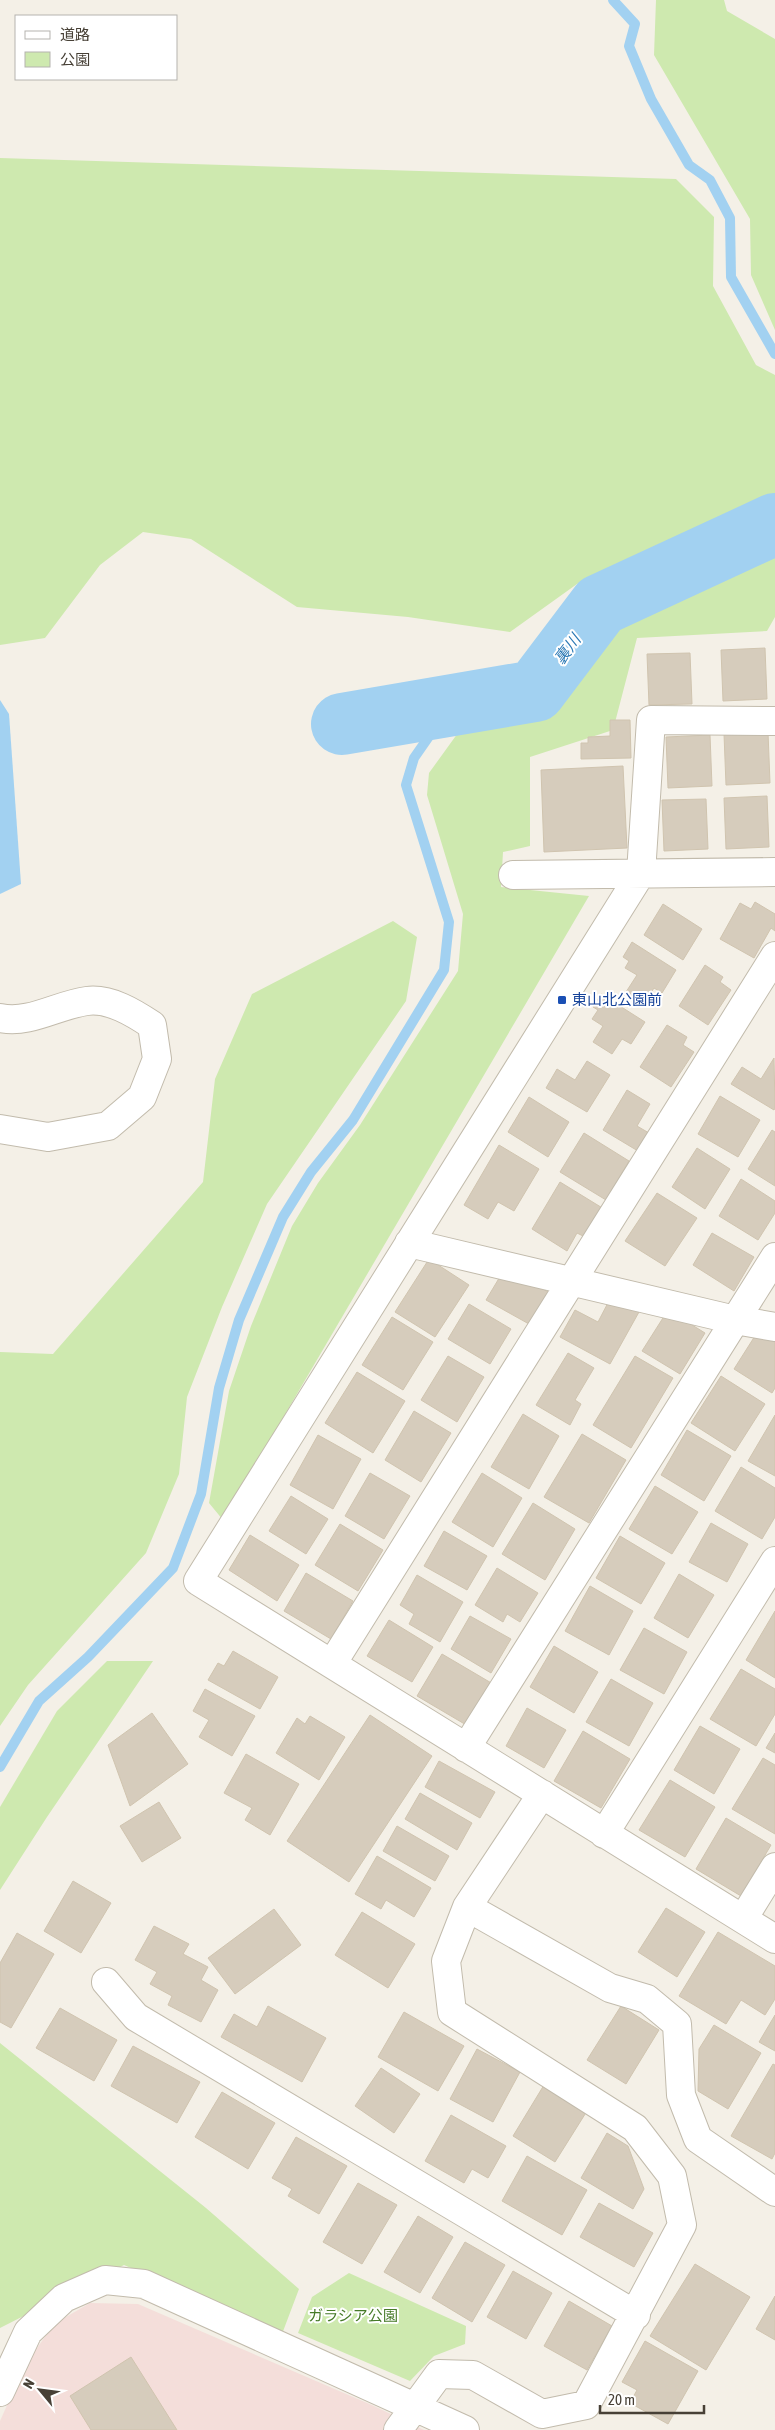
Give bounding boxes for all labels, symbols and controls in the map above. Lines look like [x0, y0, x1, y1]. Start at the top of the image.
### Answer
legend [15, 15, 178, 80]
text: 道路 [60, 26, 90, 43]
text: 公園 [60, 51, 90, 68]
water label: 裏川 [550, 629, 585, 667]
place label: 東山北公園前 [572, 991, 662, 1008]
marker: 東山北公園前 [556, 994, 568, 1006]
park label: ガラシア公園 [308, 2307, 398, 2324]
north arrow [15, 2365, 65, 2415]
text: N [20, 2376, 38, 2391]
scale bar [600, 2382, 704, 2414]
text: 20 m [608, 2391, 635, 2408]

